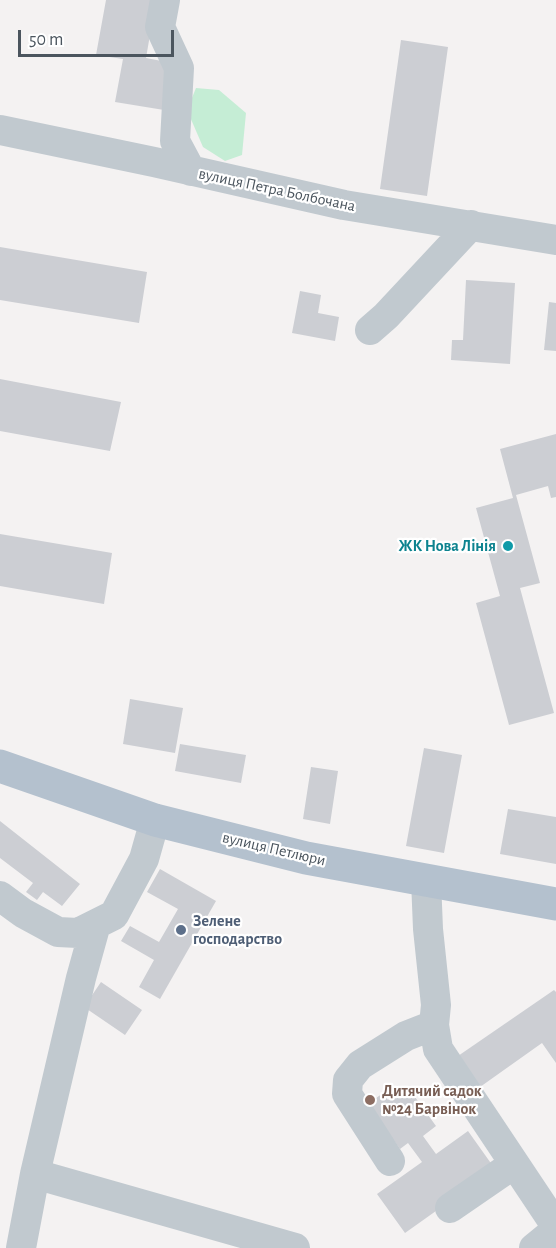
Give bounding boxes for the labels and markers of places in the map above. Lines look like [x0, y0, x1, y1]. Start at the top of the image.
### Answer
place label: ЖК Нова Лінія [398, 536, 496, 556]
marker: ЖК Нова Лінія [501, 539, 515, 553]
place label: Зелене господарство [193, 911, 282, 949]
marker: Зелене господарство [174, 923, 188, 937]
place label: Дитячий садок №24 Барвінок [382, 1081, 482, 1119]
marker: Дитячий садок №24 Барвінок [363, 1093, 377, 1107]

